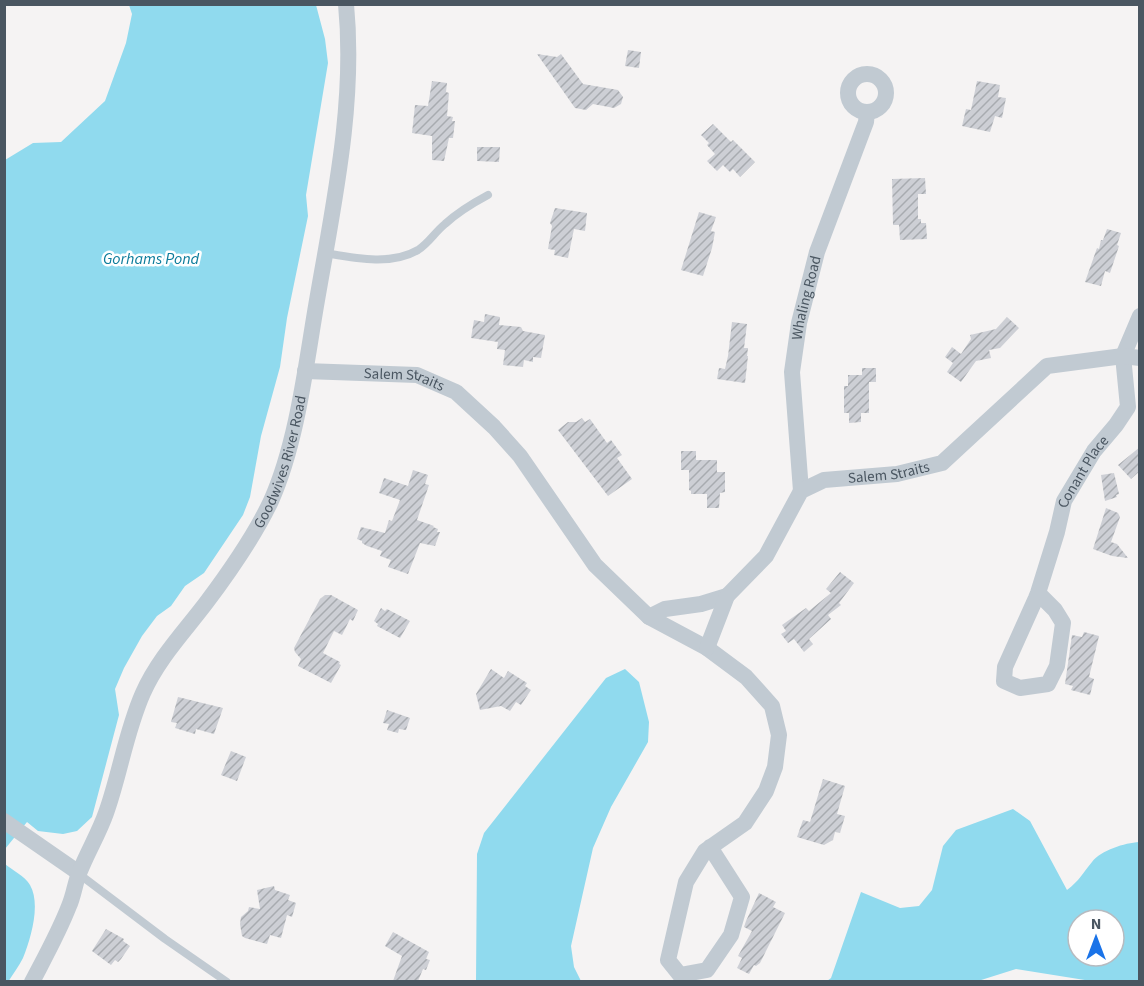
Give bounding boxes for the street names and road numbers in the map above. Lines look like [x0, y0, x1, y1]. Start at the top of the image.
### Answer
street label: Whaling Road [787, 253, 827, 341]
street label: Salem Straits [363, 363, 448, 397]
street label: Goodwives River Road [249, 394, 312, 532]
street label: Conant Place [1053, 431, 1114, 510]
street label: Salem Straits [847, 456, 932, 489]

